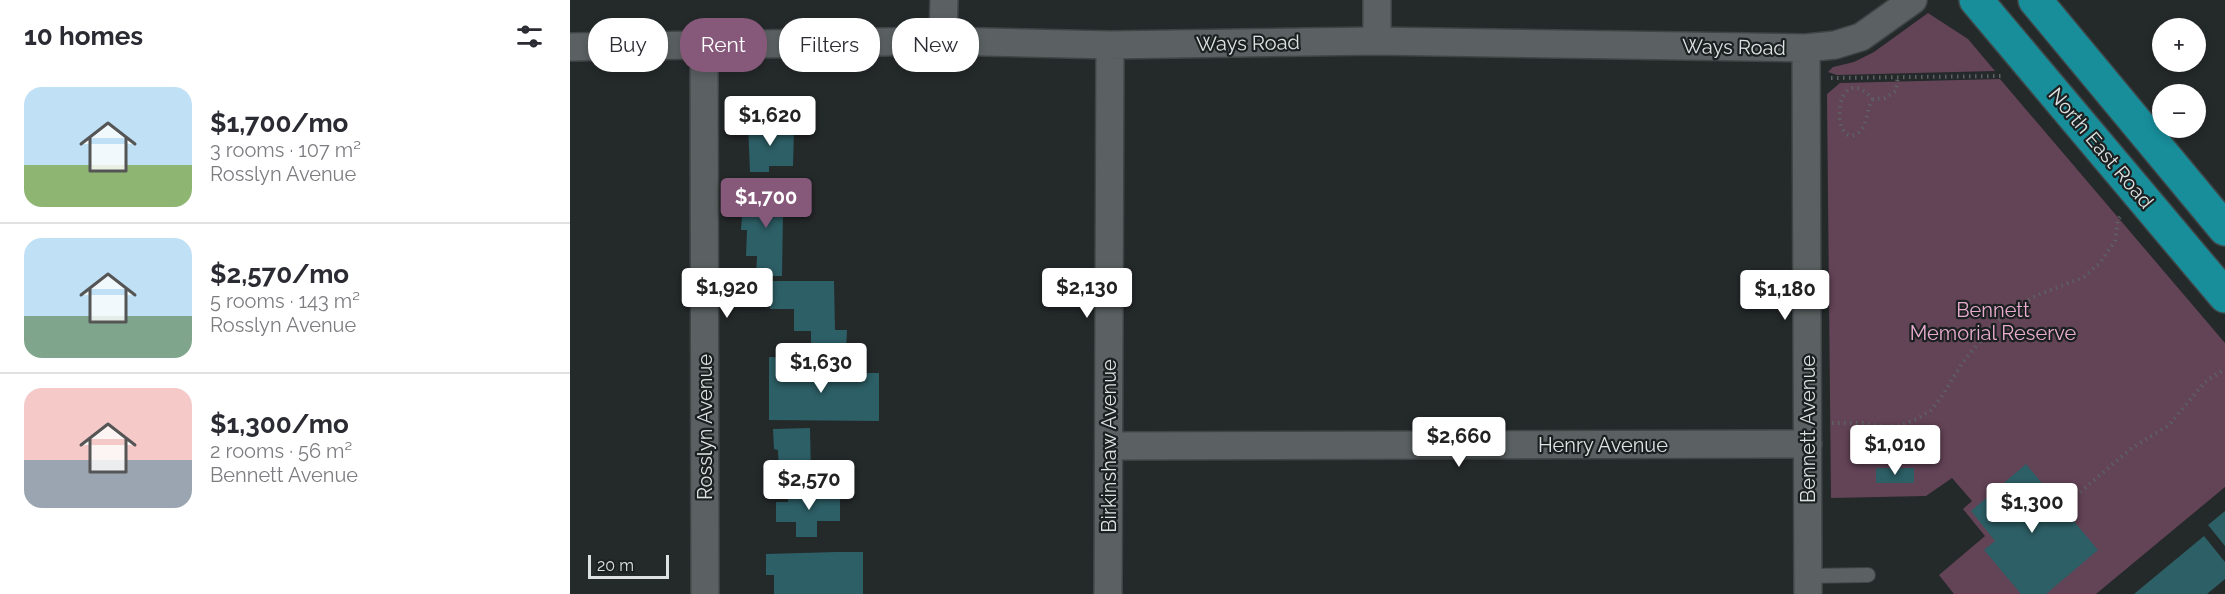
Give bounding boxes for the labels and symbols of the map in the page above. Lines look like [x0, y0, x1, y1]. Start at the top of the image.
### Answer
street label: Ways Road [1196, 30, 1300, 56]
street label: Ways Road [1682, 34, 1786, 60]
street label: North East Road [2044, 83, 2158, 213]
pin: $1,620 [721, 96, 819, 147]
pin: $1,700 [717, 178, 815, 229]
pin: $1,920 [678, 268, 776, 319]
pin: $2,130 [1038, 268, 1136, 319]
pin: $1,180 [1736, 270, 1834, 321]
park label: Bennett Memorial Reserve [1910, 298, 2077, 345]
pin: $1,630 [772, 343, 870, 394]
street label: Rosslyn Avenue [693, 354, 717, 500]
street label: Bennett Avenue [1796, 355, 1820, 503]
street label: Birkinshaw Avenue [1097, 359, 1121, 533]
pin: $2,660 [1410, 417, 1508, 468]
pin: $1,010 [1846, 425, 1944, 476]
street label: Henry Avenue [1538, 433, 1668, 457]
pin: $2,570 [760, 460, 858, 511]
pin: $1,300 [1983, 483, 2081, 534]
scale bar [588, 552, 669, 580]

